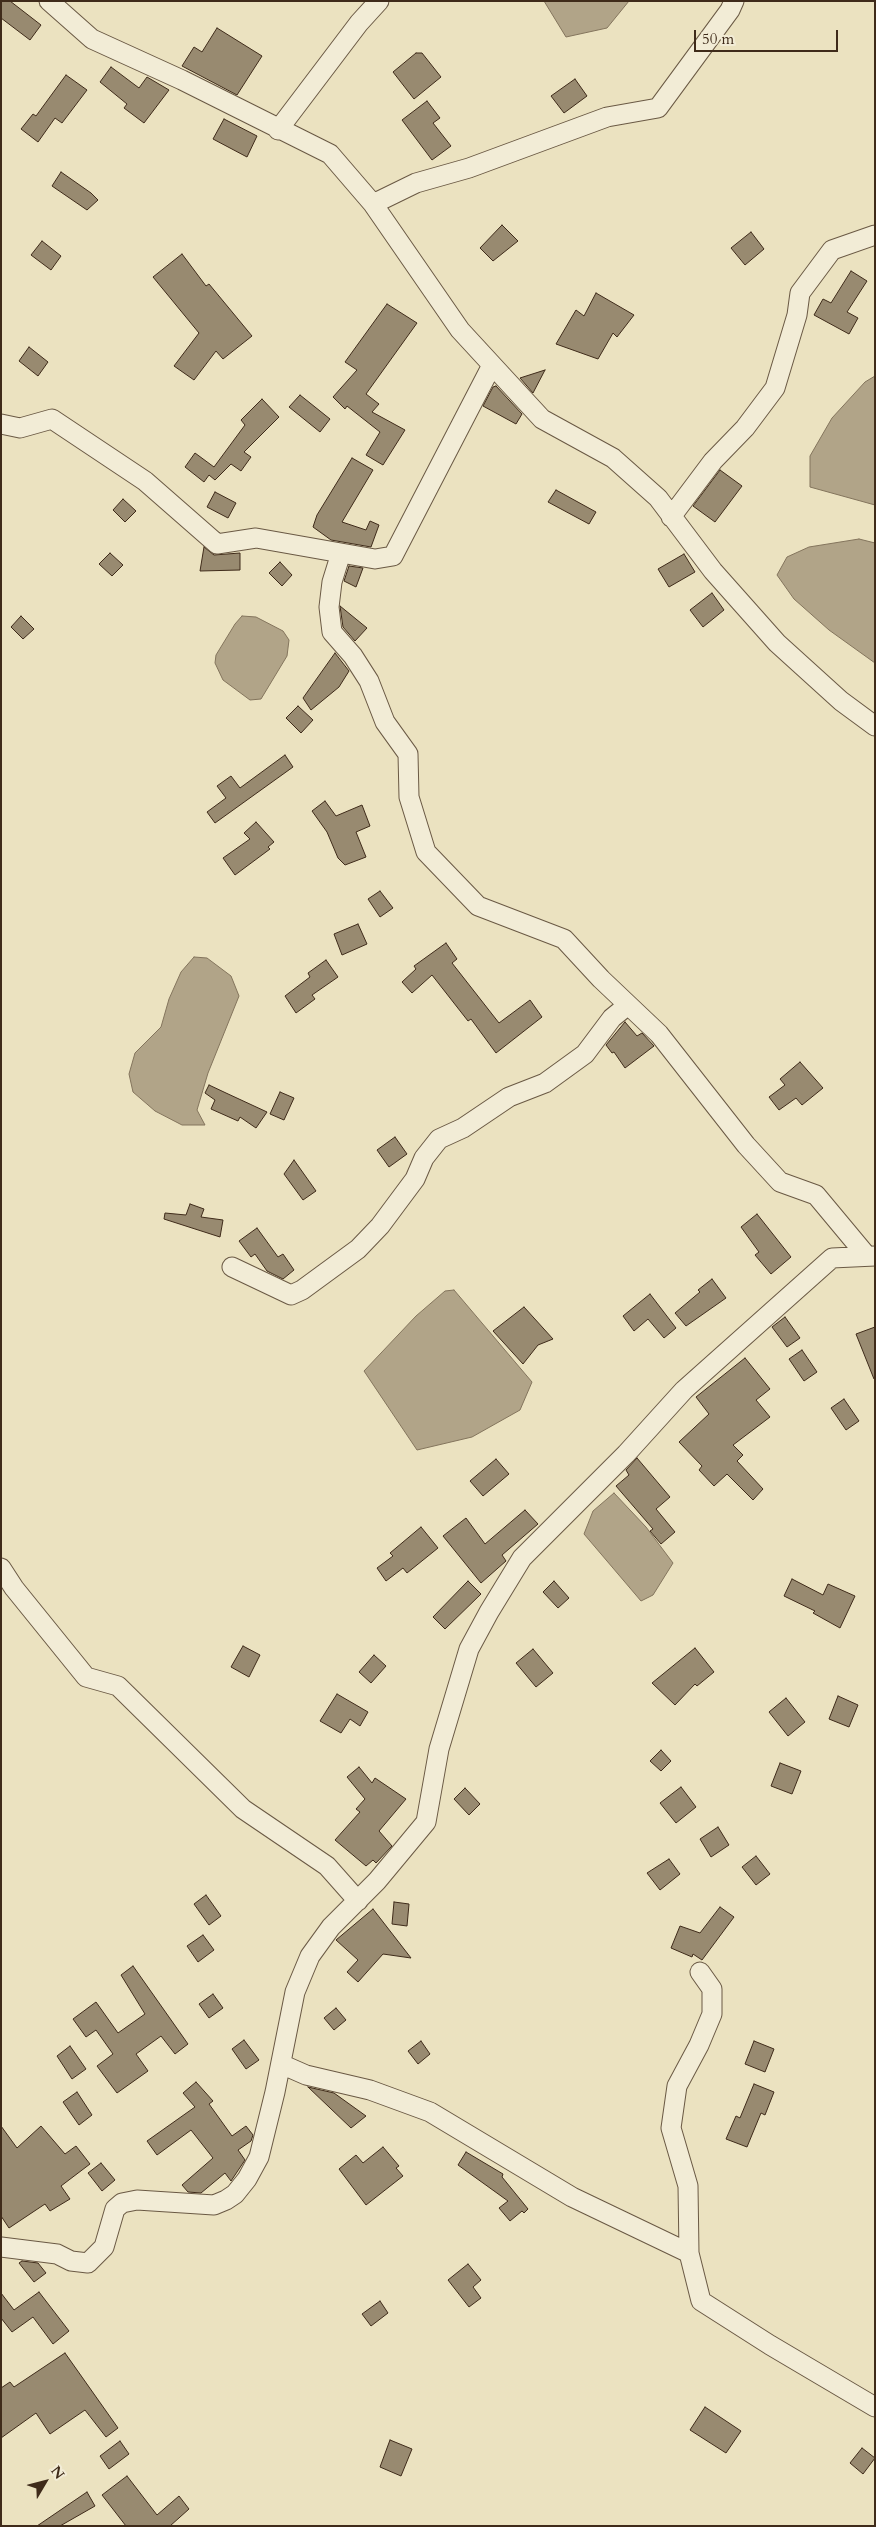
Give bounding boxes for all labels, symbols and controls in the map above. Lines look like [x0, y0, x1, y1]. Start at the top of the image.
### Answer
scale bar [696, 20, 840, 52]
text: 50 m [702, 29, 734, 49]
north arrow [20, 2457, 70, 2507]
text: N [46, 2462, 69, 2483]

